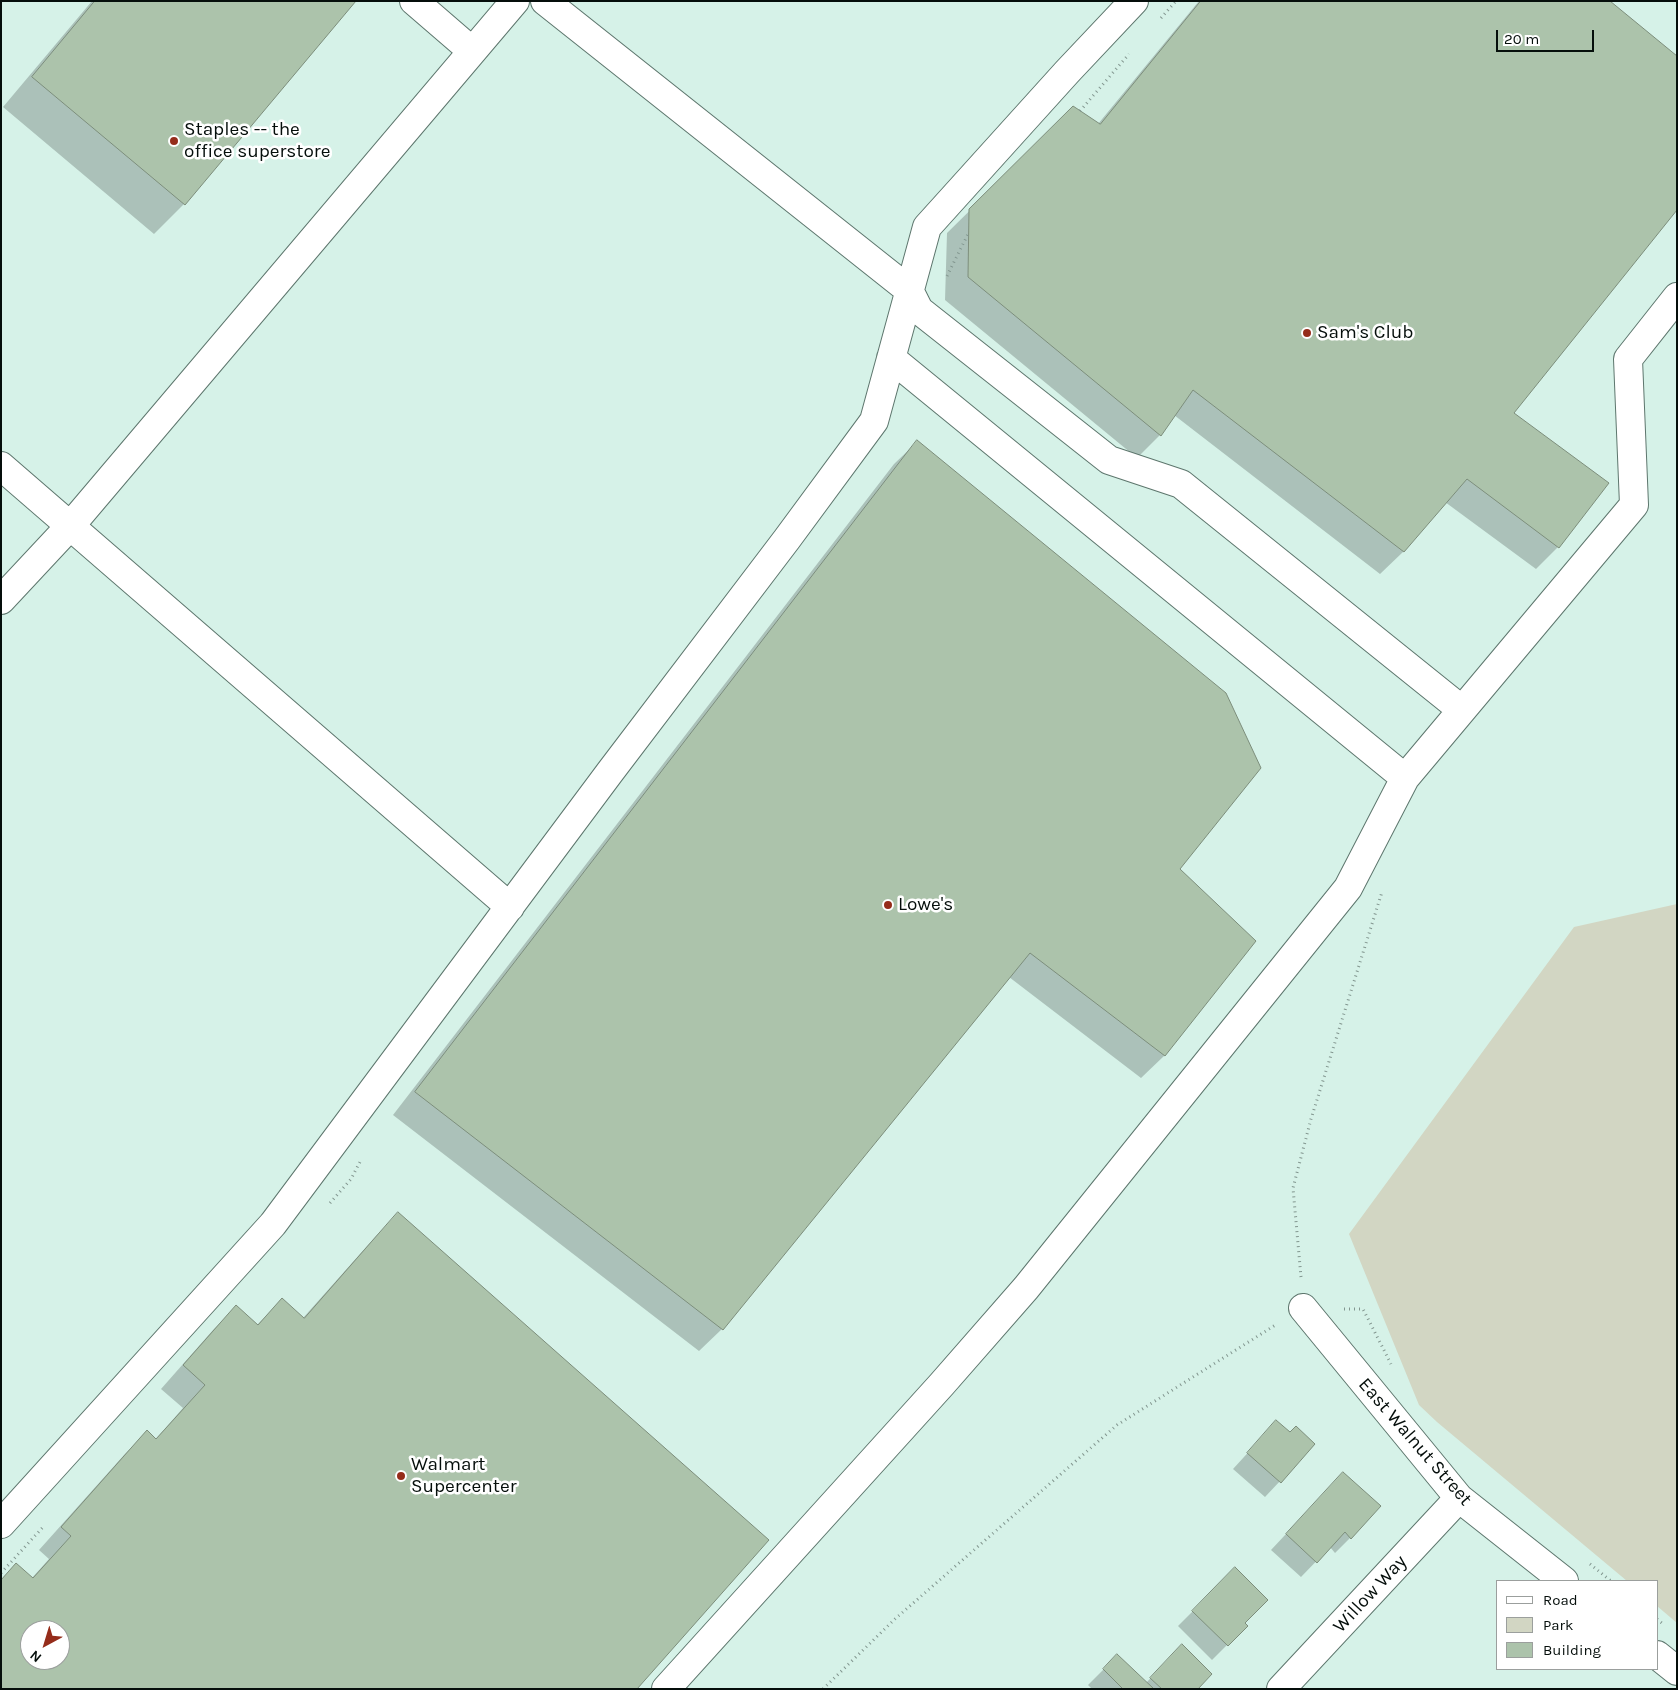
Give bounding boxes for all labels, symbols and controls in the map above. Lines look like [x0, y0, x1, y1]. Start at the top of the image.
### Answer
scale bar [1498, 20, 1596, 52]
text: 20 m [1504, 30, 1539, 48]
place label: Staples -- the office superstore [184, 119, 330, 163]
marker: Staples -- the office superstore [168, 135, 180, 147]
place label: Sam's Club [1317, 322, 1414, 344]
marker: Sam's Club [1301, 327, 1313, 339]
place label: Lowe's [898, 894, 953, 916]
marker: Lowe's [882, 899, 894, 911]
street label: East Walnut Street [1353, 1373, 1477, 1511]
place label: Walmart Supercenter [411, 1454, 517, 1498]
marker: Walmart Supercenter [395, 1470, 407, 1482]
street label: Willow Way [1328, 1551, 1412, 1637]
legend [1496, 1580, 1658, 1670]
text: Road [1543, 1591, 1578, 1609]
text: Park [1543, 1616, 1573, 1634]
north arrow [20, 1620, 70, 1670]
text: Building [1543, 1641, 1601, 1659]
text: N [27, 1647, 45, 1666]

